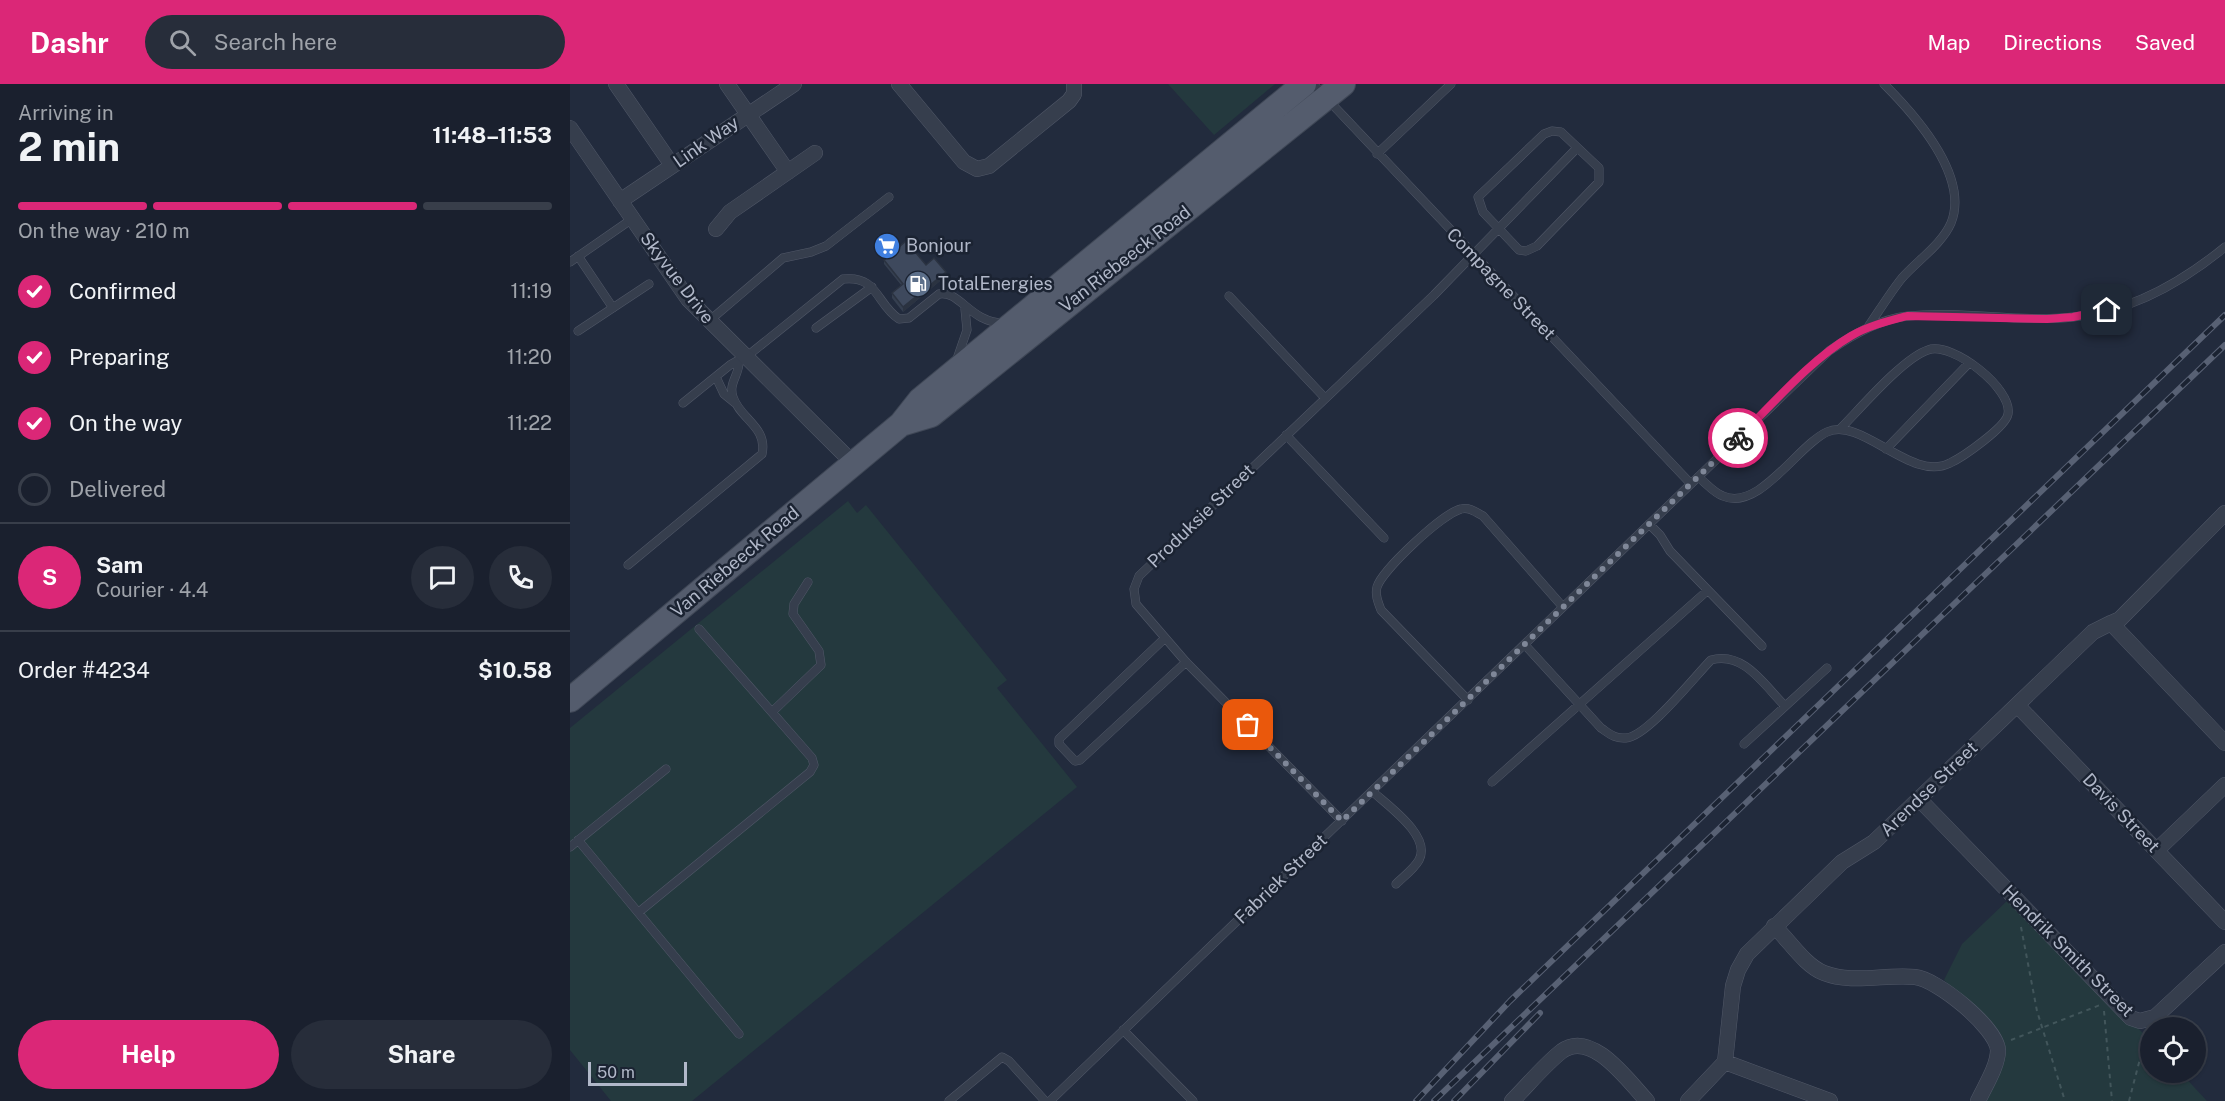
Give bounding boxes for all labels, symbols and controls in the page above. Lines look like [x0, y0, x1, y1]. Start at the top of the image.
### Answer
search box [145, 15, 565, 69]
text: Dashr [30, 26, 109, 59]
icon: search [166, 26, 199, 59]
text: Search here [214, 29, 337, 55]
text: Map [1928, 30, 1970, 55]
text: Directions [2003, 30, 2102, 55]
text: Saved [2135, 30, 2195, 55]
text: Arriving in [18, 101, 113, 125]
street label: Link Way [669, 111, 743, 172]
text: 11:48–11:53 [432, 122, 552, 148]
text: 2 min [18, 124, 120, 170]
street label: Van Riebeeck Road [1055, 201, 1194, 316]
text: On the way · 210 m [18, 219, 190, 243]
street label: Compagne Street [1443, 223, 1560, 344]
street label: Skyvue Drive [636, 228, 719, 328]
supermarket icon: Bonjour [872, 231, 902, 261]
place label: Bonjour [906, 235, 971, 256]
fuel station icon: TotalEnergies [903, 269, 933, 299]
place label: TotalEnergies [938, 273, 1053, 294]
icon: check [18, 275, 51, 308]
text: Confirmed [69, 278, 176, 304]
text: 11:19 [511, 279, 552, 303]
pin [2081, 284, 2132, 335]
icon: home [2090, 293, 2123, 326]
icon: check [18, 341, 51, 374]
text: Preparing [69, 344, 170, 370]
text: 11:20 [507, 345, 552, 369]
icon: check [18, 407, 51, 440]
courier [1708, 408, 1768, 468]
text: On the way [69, 410, 182, 436]
text: 11:22 [507, 411, 552, 435]
icon: bike [1722, 422, 1755, 455]
street label: Produksie Street [1143, 459, 1258, 572]
text: Delivered [69, 476, 166, 502]
street label: Van Riebeeck Road [666, 502, 803, 621]
button: chat [411, 546, 474, 609]
button: phone [489, 546, 552, 609]
text: Sam [96, 552, 143, 578]
text: S [42, 564, 57, 590]
text: Courier · 4.4 [96, 578, 208, 602]
text: Order #4234 [18, 657, 150, 683]
text: $10.58 [478, 657, 552, 683]
pin [1222, 699, 1273, 750]
icon: bag [1231, 708, 1264, 741]
street label: Arendse Street [1876, 737, 1982, 840]
street label: Davis Street [2078, 769, 2164, 857]
street label: Fabriek Street [1230, 829, 1331, 928]
street label: Hendrik Smith Street [1998, 880, 2139, 1021]
map controls [2140, 1017, 2206, 1083]
button: locate [2140, 1017, 2206, 1083]
button: Help [18, 1020, 279, 1089]
button: Share [291, 1020, 552, 1089]
scale bar [588, 1059, 687, 1086]
text: 50 m [597, 1063, 635, 1082]

